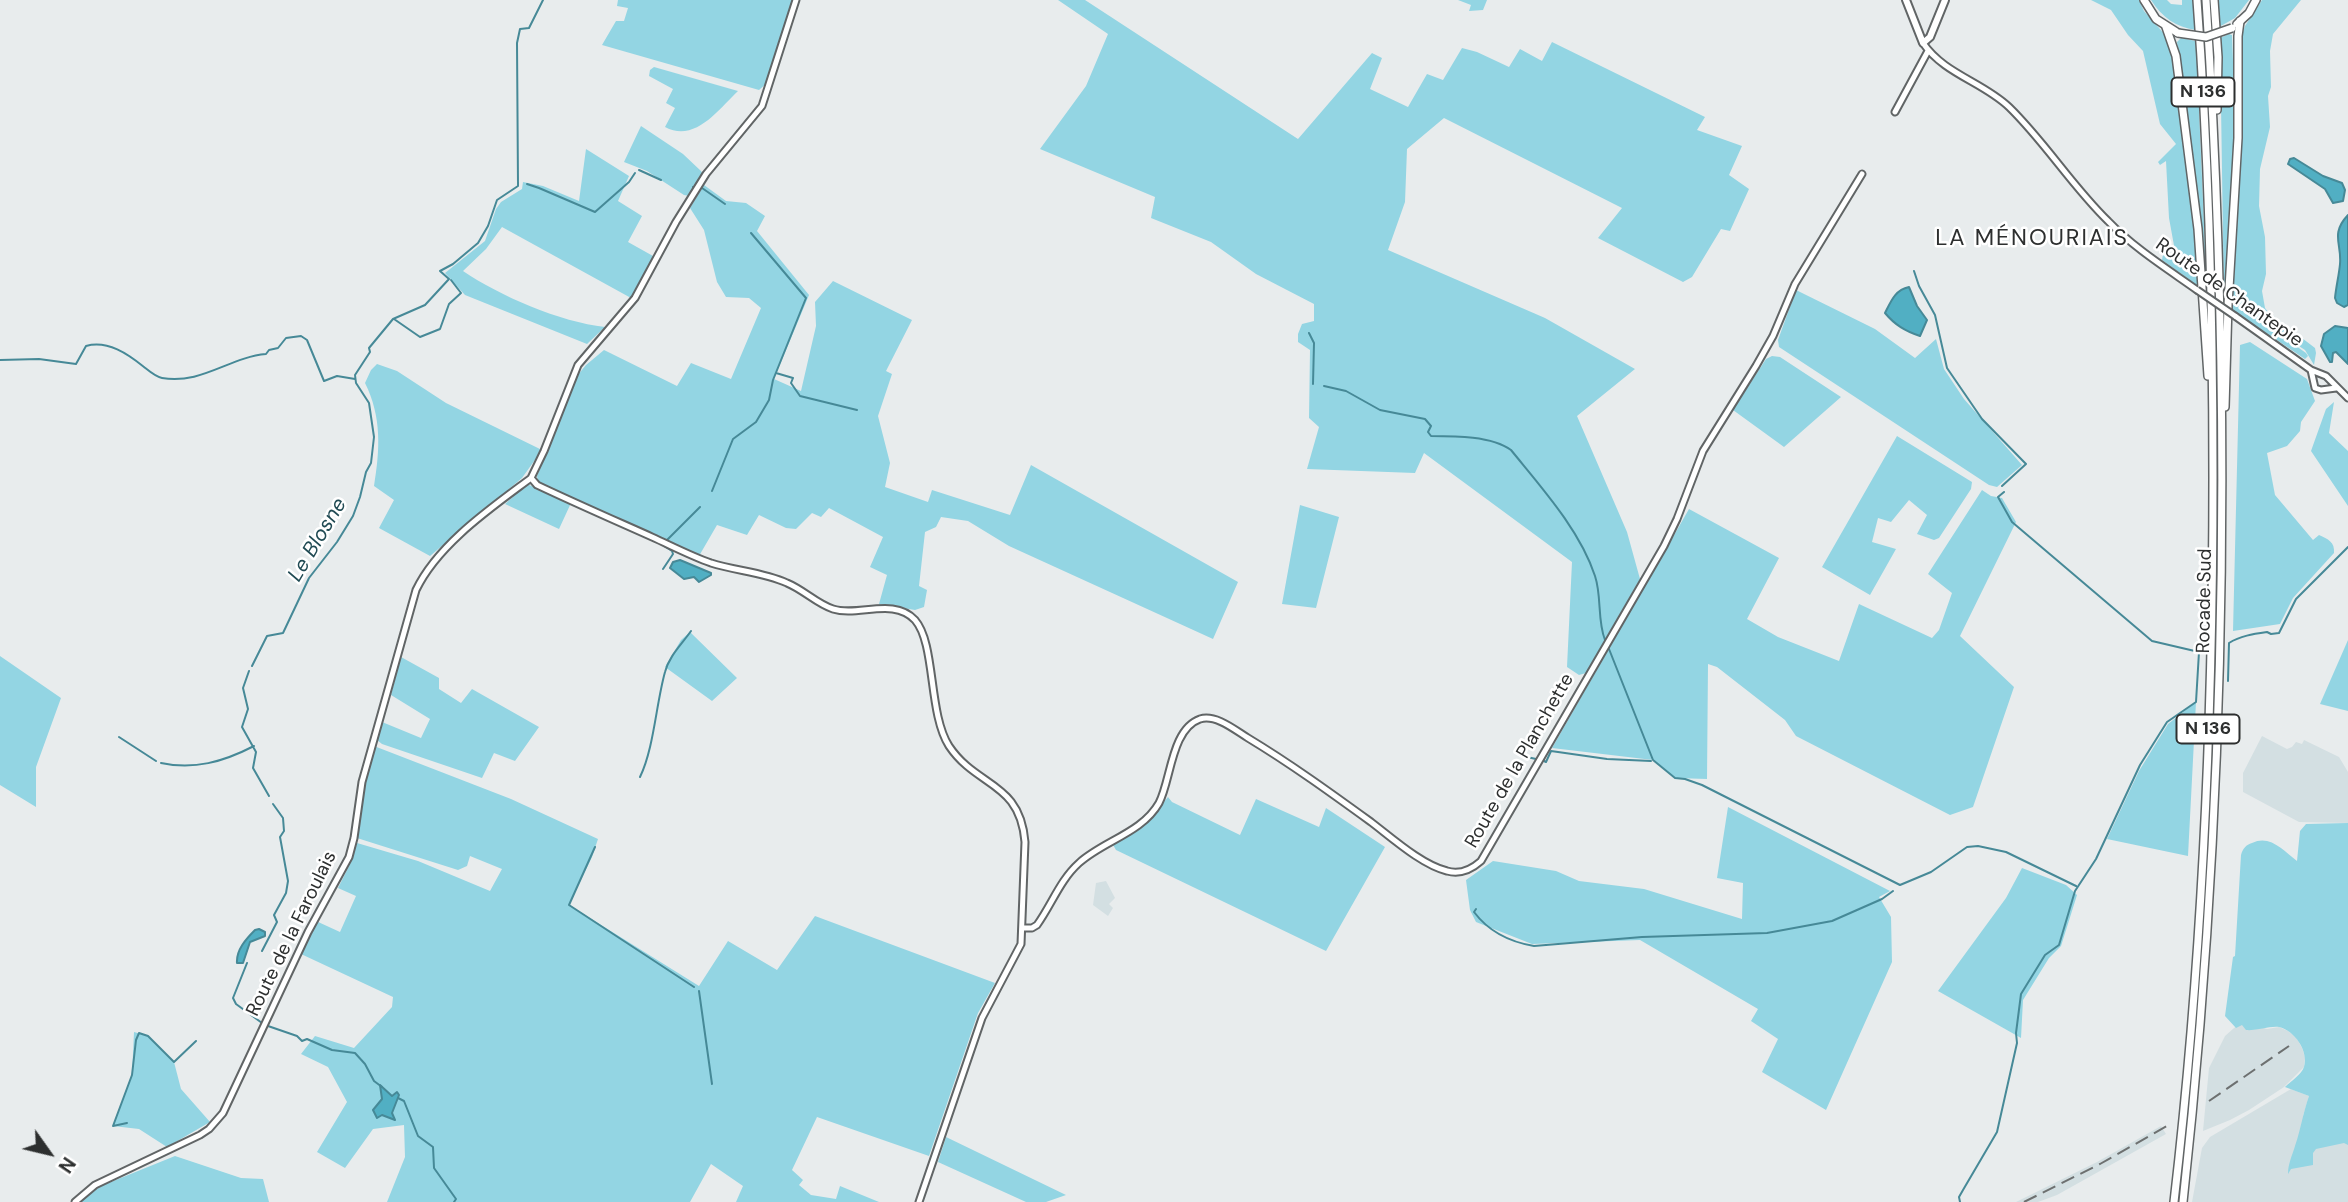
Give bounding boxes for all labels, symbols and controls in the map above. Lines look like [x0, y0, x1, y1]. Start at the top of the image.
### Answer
road number: N 136 [2172, 78, 2234, 106]
district label: LA MÉNOURIAIS [1937, 225, 2127, 253]
street label: Route de Chantepie [2151, 234, 2307, 352]
water label: Le Blosne [283, 494, 353, 586]
street label: Rocade Sud [2193, 548, 2217, 654]
street label: Route de la Planchette [1461, 670, 1579, 852]
road number: N 136 [2176, 714, 2240, 744]
street label: Route de la Faroulais [242, 848, 342, 1020]
north arrow [14, 1118, 84, 1188]
text: N [53, 1152, 81, 1178]

